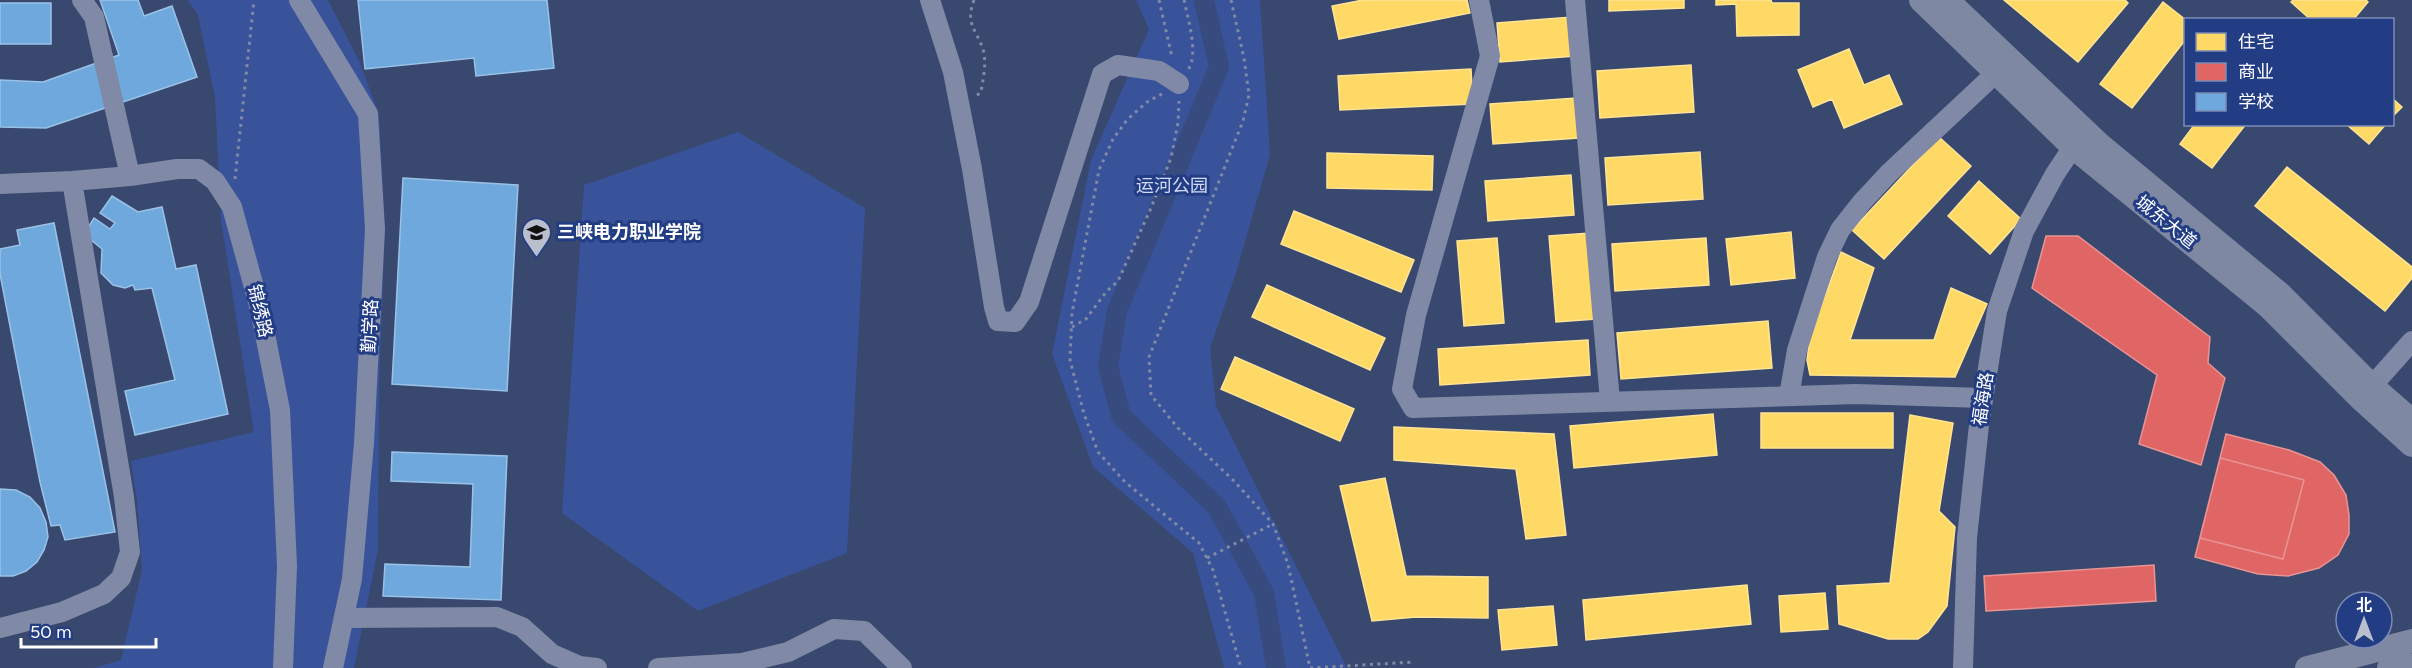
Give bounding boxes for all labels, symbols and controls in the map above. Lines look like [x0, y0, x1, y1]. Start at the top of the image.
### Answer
legend [2184, 18, 2394, 126]
text: 住宅 [2238, 31, 2274, 53]
text: 商业 [2238, 61, 2274, 83]
text: 学校 [2238, 91, 2274, 113]
park label: 运河公园 [1136, 175, 1208, 197]
street label: 城东大道 [2131, 191, 2201, 253]
school or university icon: 三峡电力职业学院 [520, 216, 552, 258]
place label: 三峡电力职业学院 [557, 221, 701, 243]
street label: 锦绣路 [243, 282, 277, 340]
street label: 勤学路 [358, 298, 382, 354]
street label: 福海路 [1968, 371, 1998, 427]
north arrow [2334, 590, 2394, 650]
text: 北 [2356, 596, 2372, 615]
scale bar [21, 611, 156, 649]
text: 50 m [30, 621, 72, 643]

